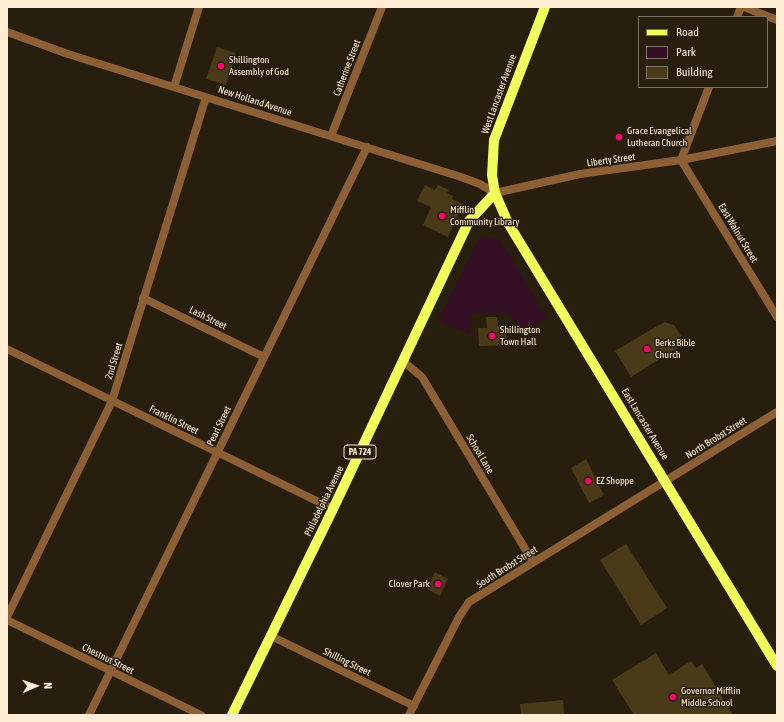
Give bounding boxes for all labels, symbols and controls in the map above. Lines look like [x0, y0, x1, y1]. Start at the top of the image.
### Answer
legend [638, 16, 768, 88]
text: Road [676, 25, 699, 39]
street label: Catherine Street [331, 38, 363, 98]
text: Park [676, 45, 696, 59]
street label: West Lancaster Avenue [479, 53, 519, 135]
place label: Shillington Assembly of God [229, 54, 289, 78]
marker: Shillington Assembly of God [216, 61, 226, 71]
text: Building [676, 65, 713, 79]
street label: New Holland Avenue [217, 83, 293, 119]
place label: Grace Evangelical Lutheran Church [627, 125, 692, 148]
marker: Grace Evangelical Lutheran Church [614, 132, 624, 142]
street label: Liberty Street [586, 151, 636, 169]
street label: East Walnut Street [716, 201, 760, 265]
place label: Mifflin Community Library [450, 204, 519, 228]
marker: Mifflin Community Library [437, 211, 447, 221]
street label: Lash Street [187, 304, 229, 332]
place label: Shillington Town Hall [500, 324, 540, 348]
marker: Shillington Town Hall [487, 331, 497, 341]
place label: Berks Bible Church [655, 337, 695, 360]
street label: 2nd Street [103, 341, 125, 381]
marker: Berks Bible Church [642, 344, 652, 354]
street label: East Lancaster Avenue [619, 386, 671, 462]
street label: Franklin Street [147, 403, 201, 437]
street label: Pearl Street [204, 404, 234, 448]
street label: North Brobst Street [683, 415, 749, 461]
street label: School Lane [464, 432, 496, 476]
road number: PA 724 [344, 445, 376, 459]
street label: Philadelphia Avenue [302, 464, 346, 538]
place label: EZ Shoppe [596, 475, 634, 487]
marker: EZ Shoppe [583, 476, 593, 486]
street label: South Brobst Street [474, 543, 540, 591]
place label: Clover Park [389, 578, 430, 590]
marker: Clover Park [433, 579, 443, 589]
street label: Chestnut Street [80, 641, 136, 677]
street label: Shilling Street [321, 645, 373, 679]
north arrow [16, 666, 56, 706]
text: N [42, 682, 54, 689]
place label: Governor Mifflin Middle School [681, 685, 740, 708]
marker: Governor Mifflin Middle School [668, 692, 678, 702]

